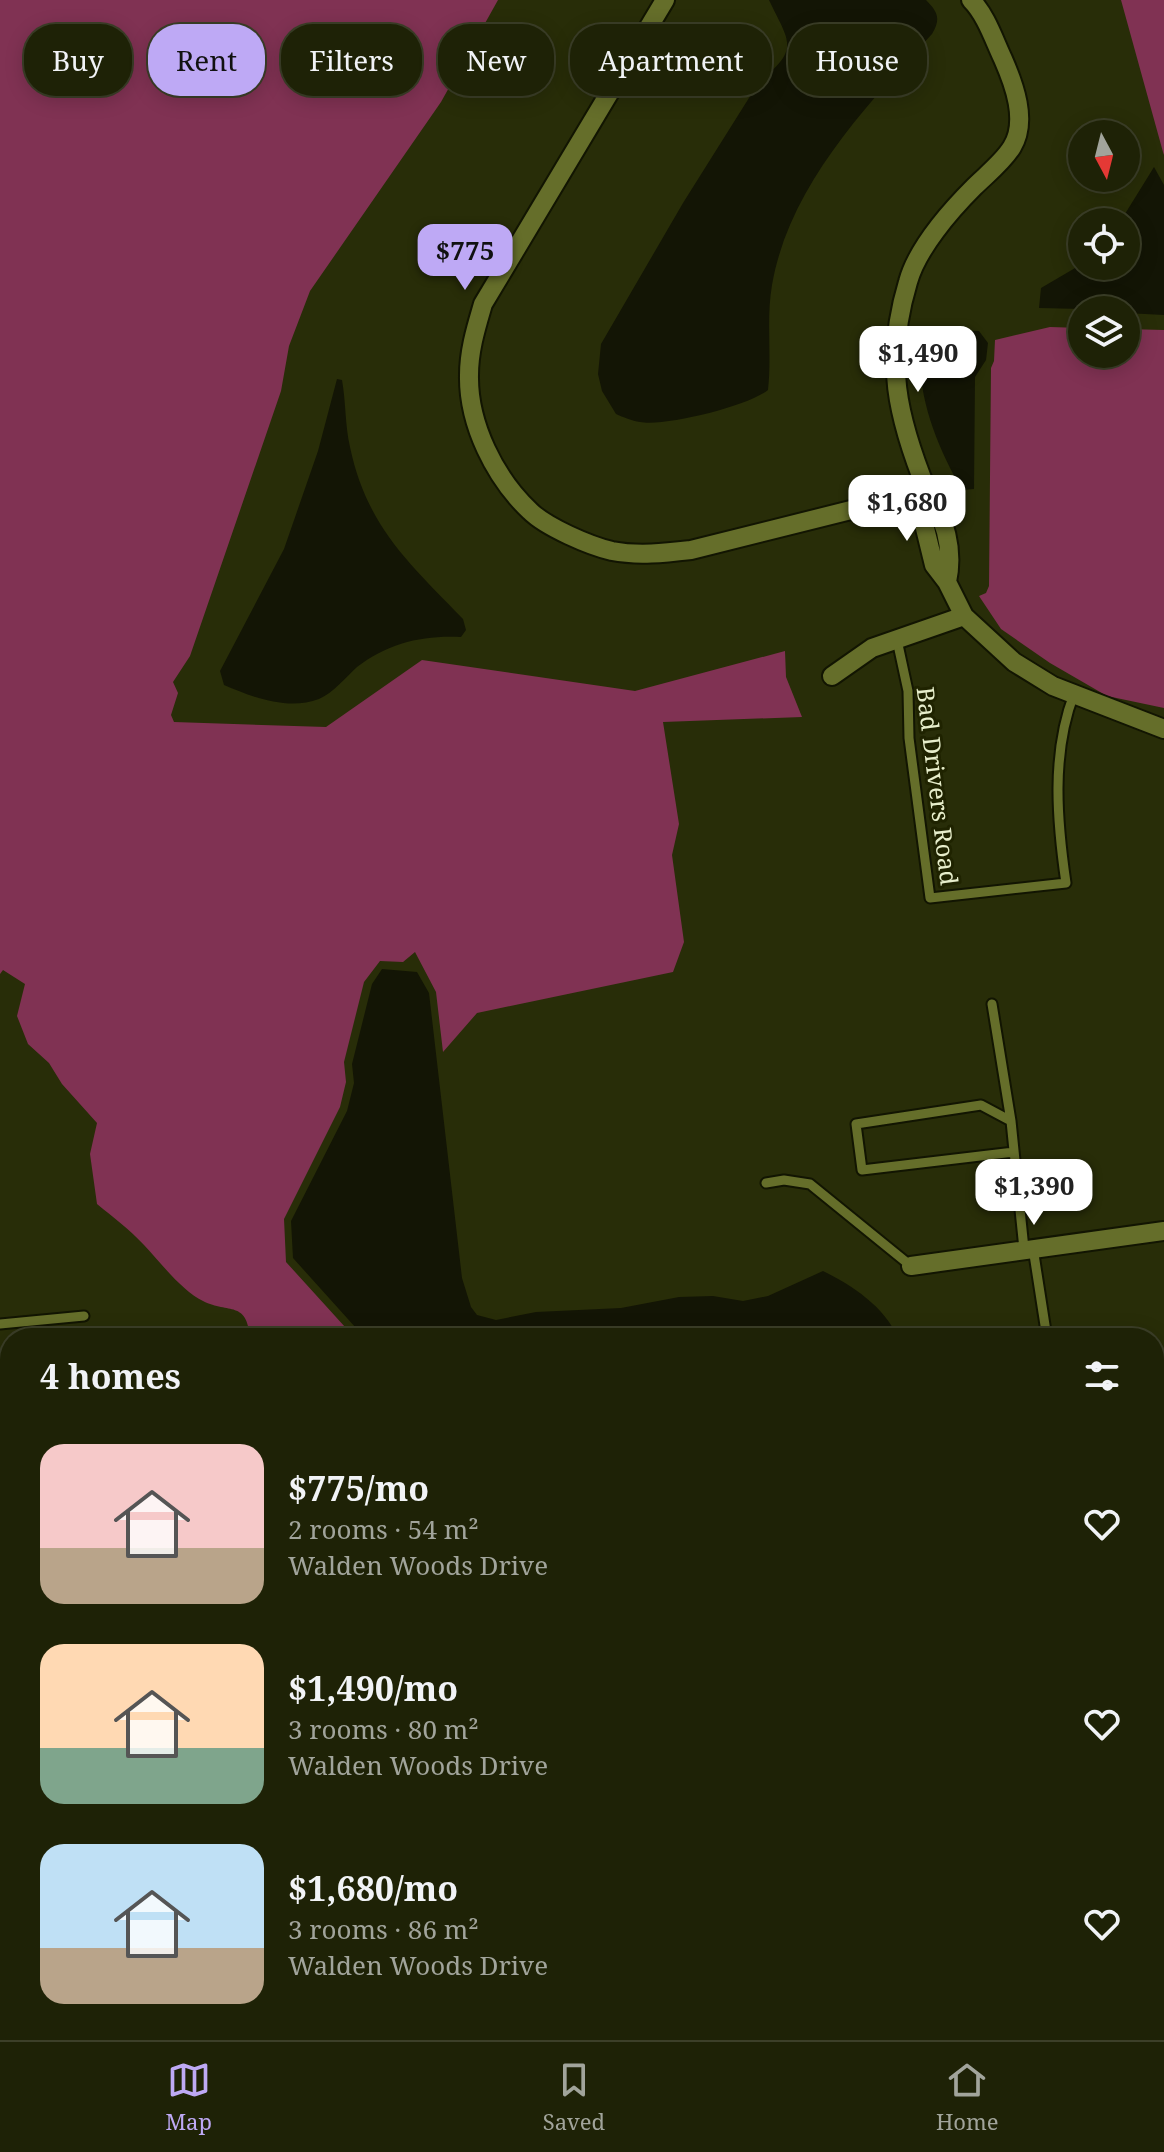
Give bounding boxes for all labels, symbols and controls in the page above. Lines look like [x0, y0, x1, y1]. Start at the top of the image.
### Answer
chip: Buy [24, 24, 132, 96]
chip: Rent [148, 24, 265, 96]
chip: Filters [281, 24, 422, 96]
chip: New [438, 24, 554, 96]
chip: Apartment [570, 24, 772, 96]
chip: House [788, 24, 927, 96]
north arrow [1068, 120, 1140, 192]
map controls [1068, 120, 1140, 368]
button: locate [1068, 208, 1140, 280]
pin: $775 [418, 224, 512, 292]
text: $775 [436, 232, 494, 268]
button: layers [1068, 296, 1140, 368]
pin: $1,490 [853, 326, 983, 394]
text: $1,490 [877, 334, 959, 370]
pin: $1,680 [842, 475, 972, 543]
text: $1,680 [866, 483, 948, 519]
street label: Bad Drivers Road [909, 685, 967, 887]
pin: $1,390 [969, 1159, 1099, 1227]
text: $1,390 [993, 1167, 1075, 1203]
text: 4 homes [40, 1353, 181, 1399]
icon: filters [1080, 1354, 1124, 1398]
text: $775/mo [288, 1465, 429, 1511]
icon: home [104, 1476, 200, 1572]
icon: heart [1080, 1502, 1124, 1546]
text: 2 rooms · 54 m² [288, 1511, 479, 1547]
text: Walden Woods Drive [288, 1547, 548, 1583]
text: $1,490/mo [288, 1665, 458, 1711]
icon: home [104, 1676, 200, 1772]
icon: heart [1080, 1702, 1124, 1746]
text: 3 rooms · 80 m² [288, 1711, 479, 1747]
text: Walden Woods Drive [288, 1747, 548, 1783]
text: $1,680/mo [288, 1865, 458, 1911]
icon: home [104, 1876, 200, 1972]
icon: heart [1080, 1902, 1124, 1946]
text: 3 rooms · 86 m² [288, 1911, 479, 1947]
text: Walden Woods Drive [288, 1947, 548, 1983]
tab: Map [165, 2058, 212, 2136]
tab: Saved [543, 2058, 605, 2136]
tab: Home [936, 2058, 999, 2136]

